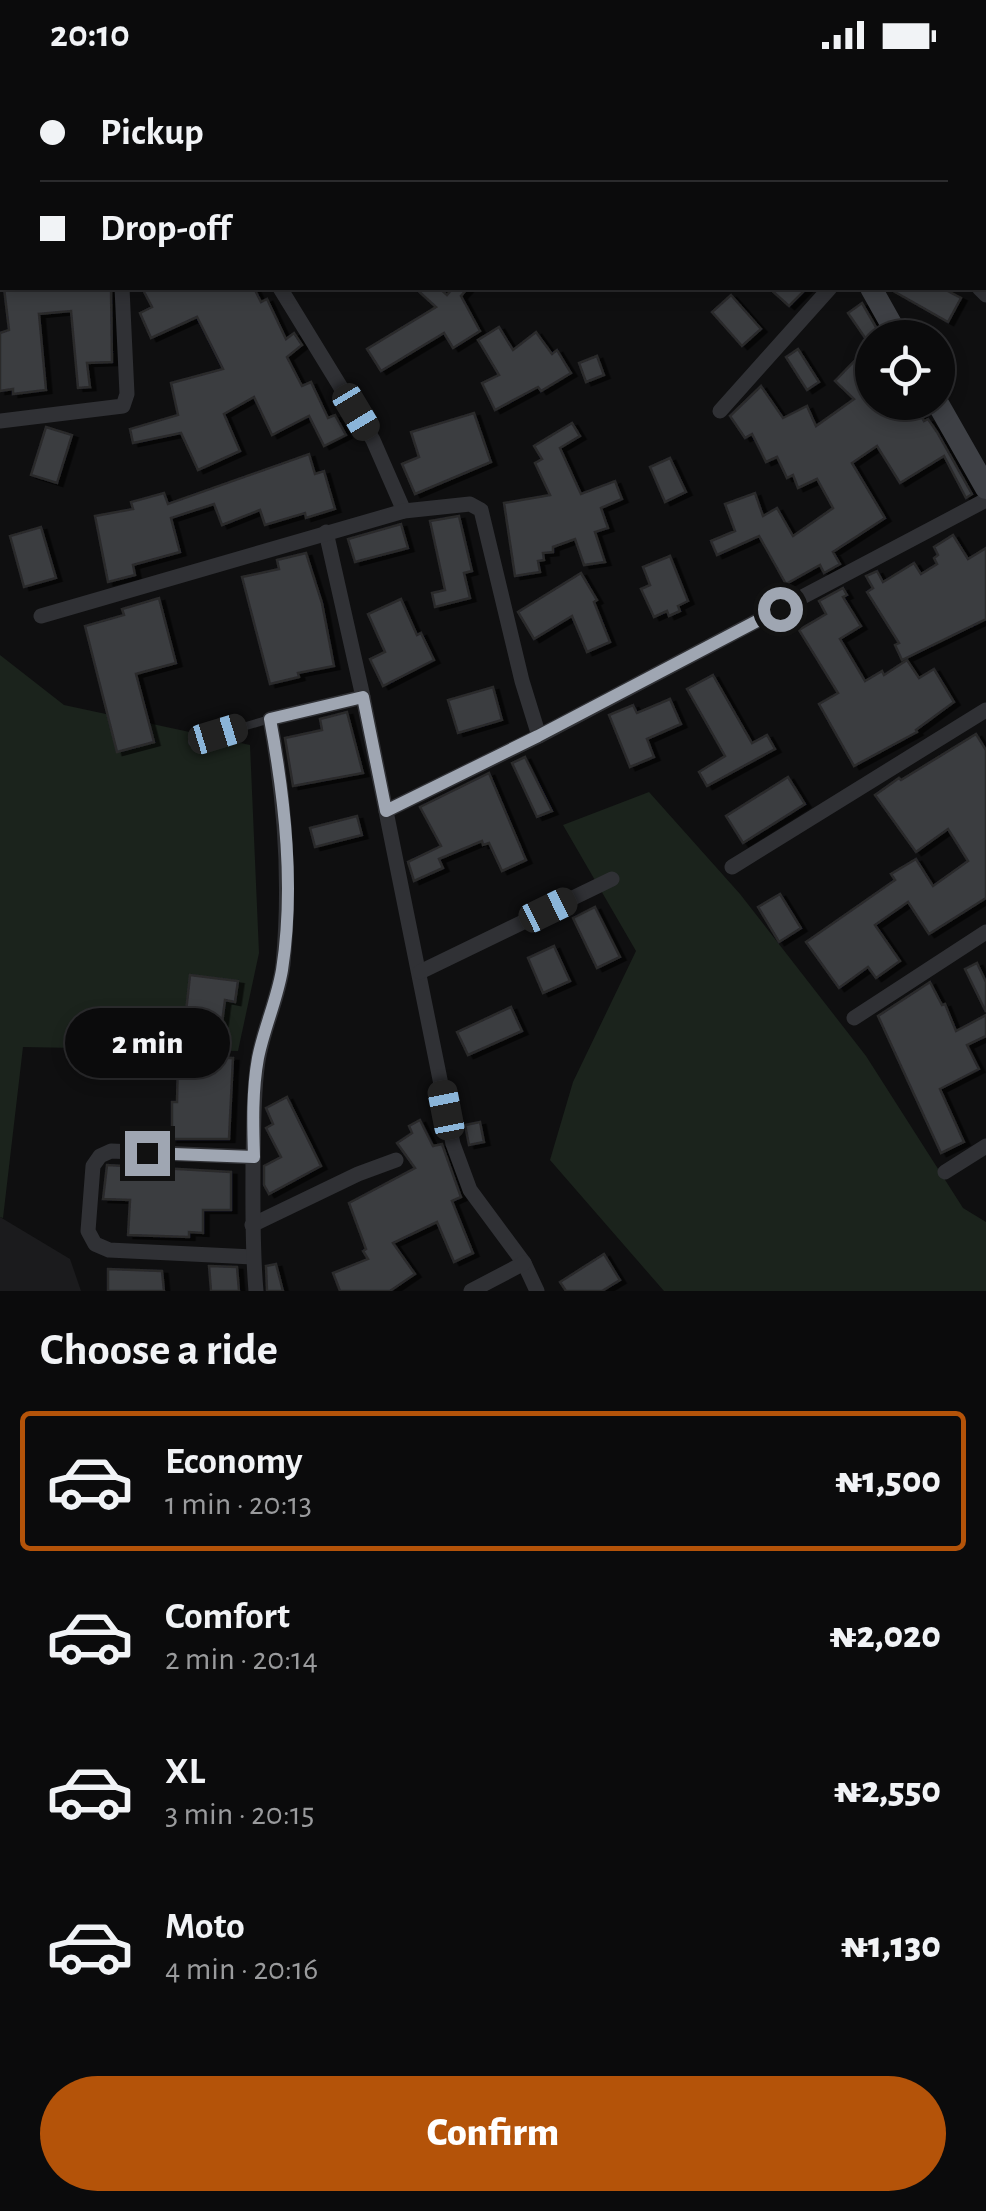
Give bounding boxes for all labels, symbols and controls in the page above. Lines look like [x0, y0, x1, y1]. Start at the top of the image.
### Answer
text: 20:10 [50, 16, 130, 54]
text: Pickup [100, 114, 204, 152]
text: Drop-off [100, 210, 231, 248]
map controls [855, 320, 955, 420]
button: locate [855, 320, 955, 420]
car [328, 379, 384, 445]
route start [758, 587, 803, 632]
car [185, 711, 251, 757]
car [514, 883, 582, 937]
callout: 2 min [64, 1008, 230, 1078]
text: 2 min [112, 1027, 183, 1059]
car [426, 1078, 466, 1142]
route end [125, 1131, 170, 1176]
text: Choose a ride [40, 1328, 278, 1373]
icon: car [45, 1436, 135, 1526]
text: Economy [165, 1443, 303, 1481]
text: ₦1,500 [835, 1462, 941, 1500]
text: 1 min · 20:13 [165, 1488, 312, 1520]
icon: car [45, 1591, 135, 1681]
text: Comfort [165, 1598, 290, 1636]
text: ₦2,020 [830, 1617, 941, 1655]
text: 2 min · 20:14 [165, 1643, 318, 1675]
icon: car [45, 1746, 135, 1836]
text: XL [165, 1753, 205, 1791]
text: ₦2,550 [834, 1772, 941, 1810]
text: 3 min · 20:15 [165, 1798, 314, 1830]
icon: car [45, 1901, 135, 1991]
text: Moto [165, 1908, 245, 1946]
text: ₦1,130 [841, 1927, 941, 1965]
text: 4 min · 20:16 [165, 1953, 318, 1985]
button: Confirm [40, 2076, 946, 2191]

